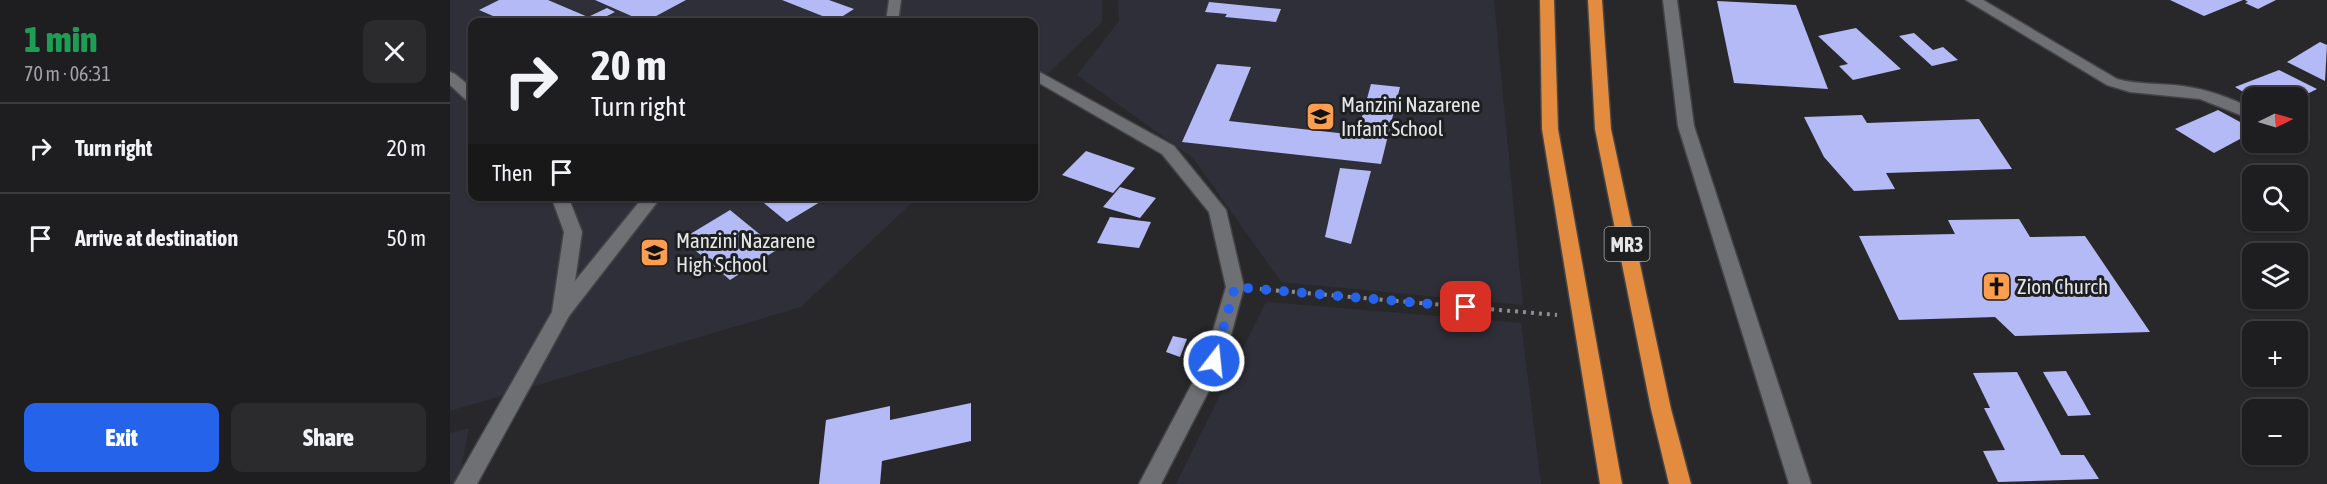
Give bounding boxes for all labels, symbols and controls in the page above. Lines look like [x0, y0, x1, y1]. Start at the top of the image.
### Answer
text: 1 min [24, 18, 98, 60]
button: close [363, 20, 426, 83]
text: 20 m [591, 41, 666, 89]
icon: right [492, 42, 570, 120]
text: 70 m · 06:31 [24, 62, 111, 85]
north arrow [2242, 87, 2308, 153]
map controls [2242, 87, 2308, 465]
text: Turn right [591, 91, 686, 122]
place label: Manzini Nazarene Infant School [1341, 92, 1480, 140]
school or university icon: Manzini Nazarene Infant School [1304, 100, 1336, 132]
icon: right [24, 132, 57, 165]
text: Turn right [75, 135, 152, 161]
text: 20 m [386, 135, 426, 161]
icon: arrive [545, 156, 578, 189]
text: Then [492, 160, 533, 186]
button: search [2242, 165, 2308, 231]
icon: arrive [24, 222, 57, 255]
text: Arrive at destination [75, 225, 238, 251]
text: 50 m [386, 225, 426, 251]
road number: MR3 [1604, 227, 1650, 261]
place label: Manzini Nazarene High School [676, 228, 815, 276]
school or university icon: Manzini Nazarene High School [639, 236, 671, 268]
button: layers [2242, 243, 2308, 309]
church icon: Zion Church [1980, 270, 2012, 302]
place label: Zion Church [2017, 274, 2108, 298]
pin [1440, 281, 1491, 332]
icon: arrive [1449, 290, 1482, 323]
button: + [2242, 321, 2308, 387]
position arrow [1182, 329, 1246, 393]
button: − [2242, 399, 2308, 465]
button: Exit [24, 403, 219, 472]
button: Share [231, 403, 426, 472]

